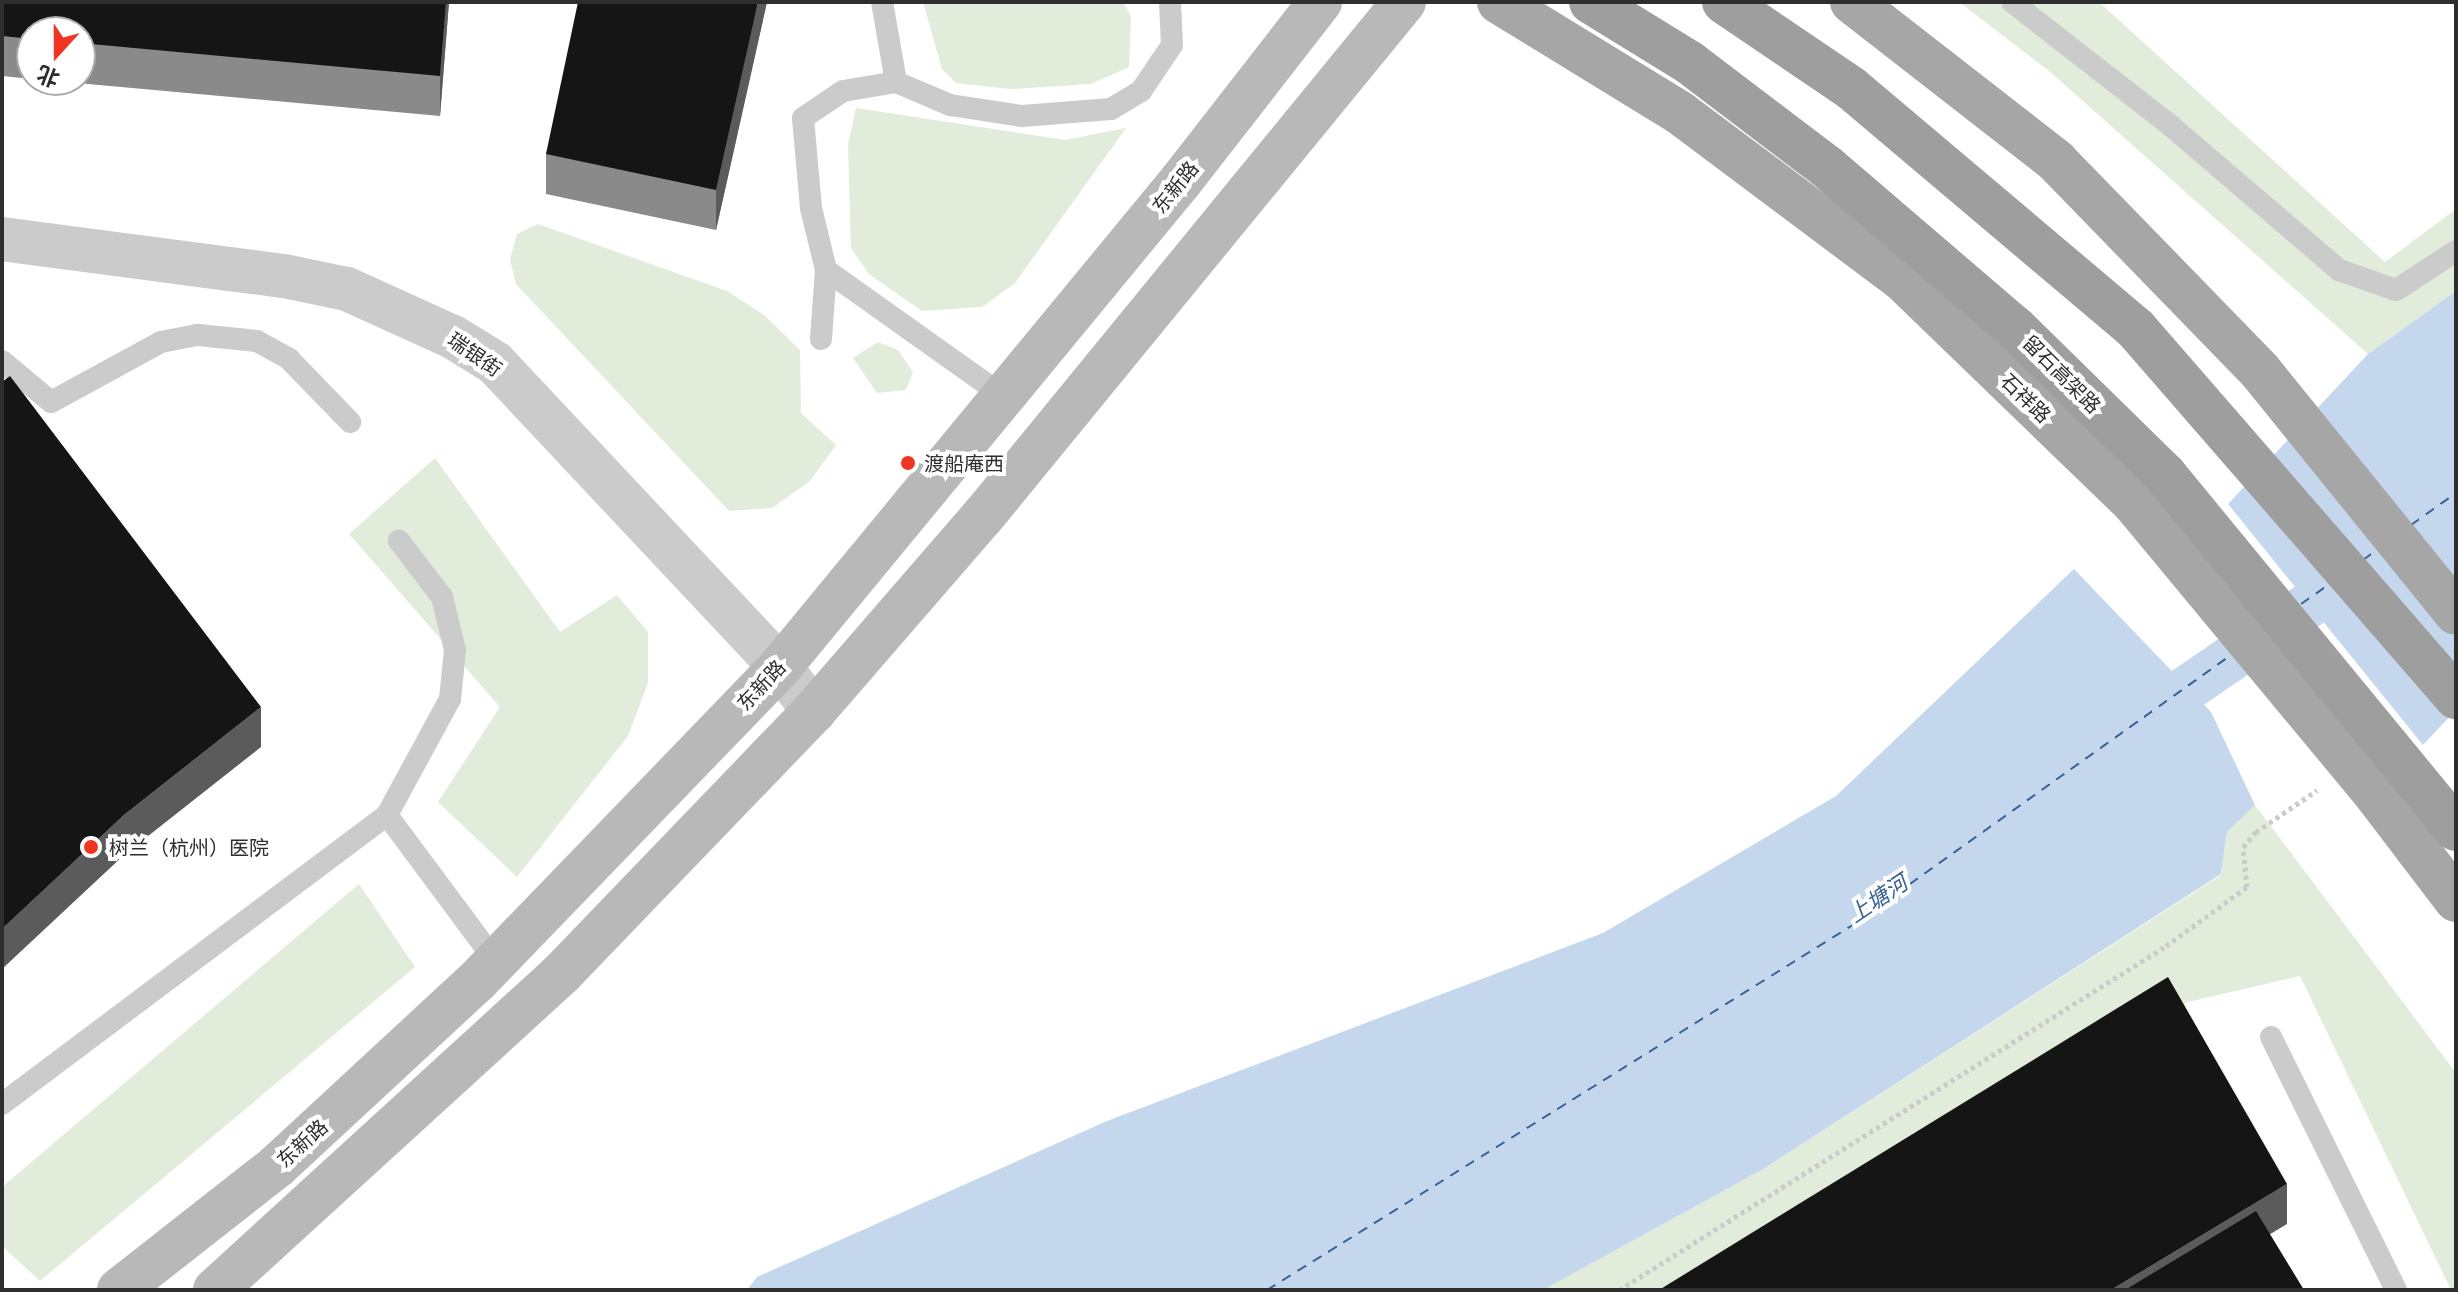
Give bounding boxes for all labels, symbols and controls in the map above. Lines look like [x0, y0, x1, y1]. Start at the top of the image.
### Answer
north arrow [16, 16, 96, 96]
text: 北 [33, 60, 63, 94]
street label: 东新路 [1147, 156, 1203, 218]
street label: 瑞银街 [444, 327, 506, 381]
street label: 留石高架路 [2018, 330, 2106, 418]
street label: 石祥路 [1996, 369, 2056, 427]
place label: 渡船庵西 [924, 451, 1004, 475]
marker: 渡船庵西 [899, 454, 917, 472]
street label: 东新路 [732, 655, 790, 715]
place label: 树兰（杭州）医院 [109, 835, 269, 859]
marker: 树兰（杭州）医院 [80, 836, 102, 858]
water label: 上塘河 [1843, 870, 1913, 928]
street label: 东新路 [272, 1114, 332, 1172]

